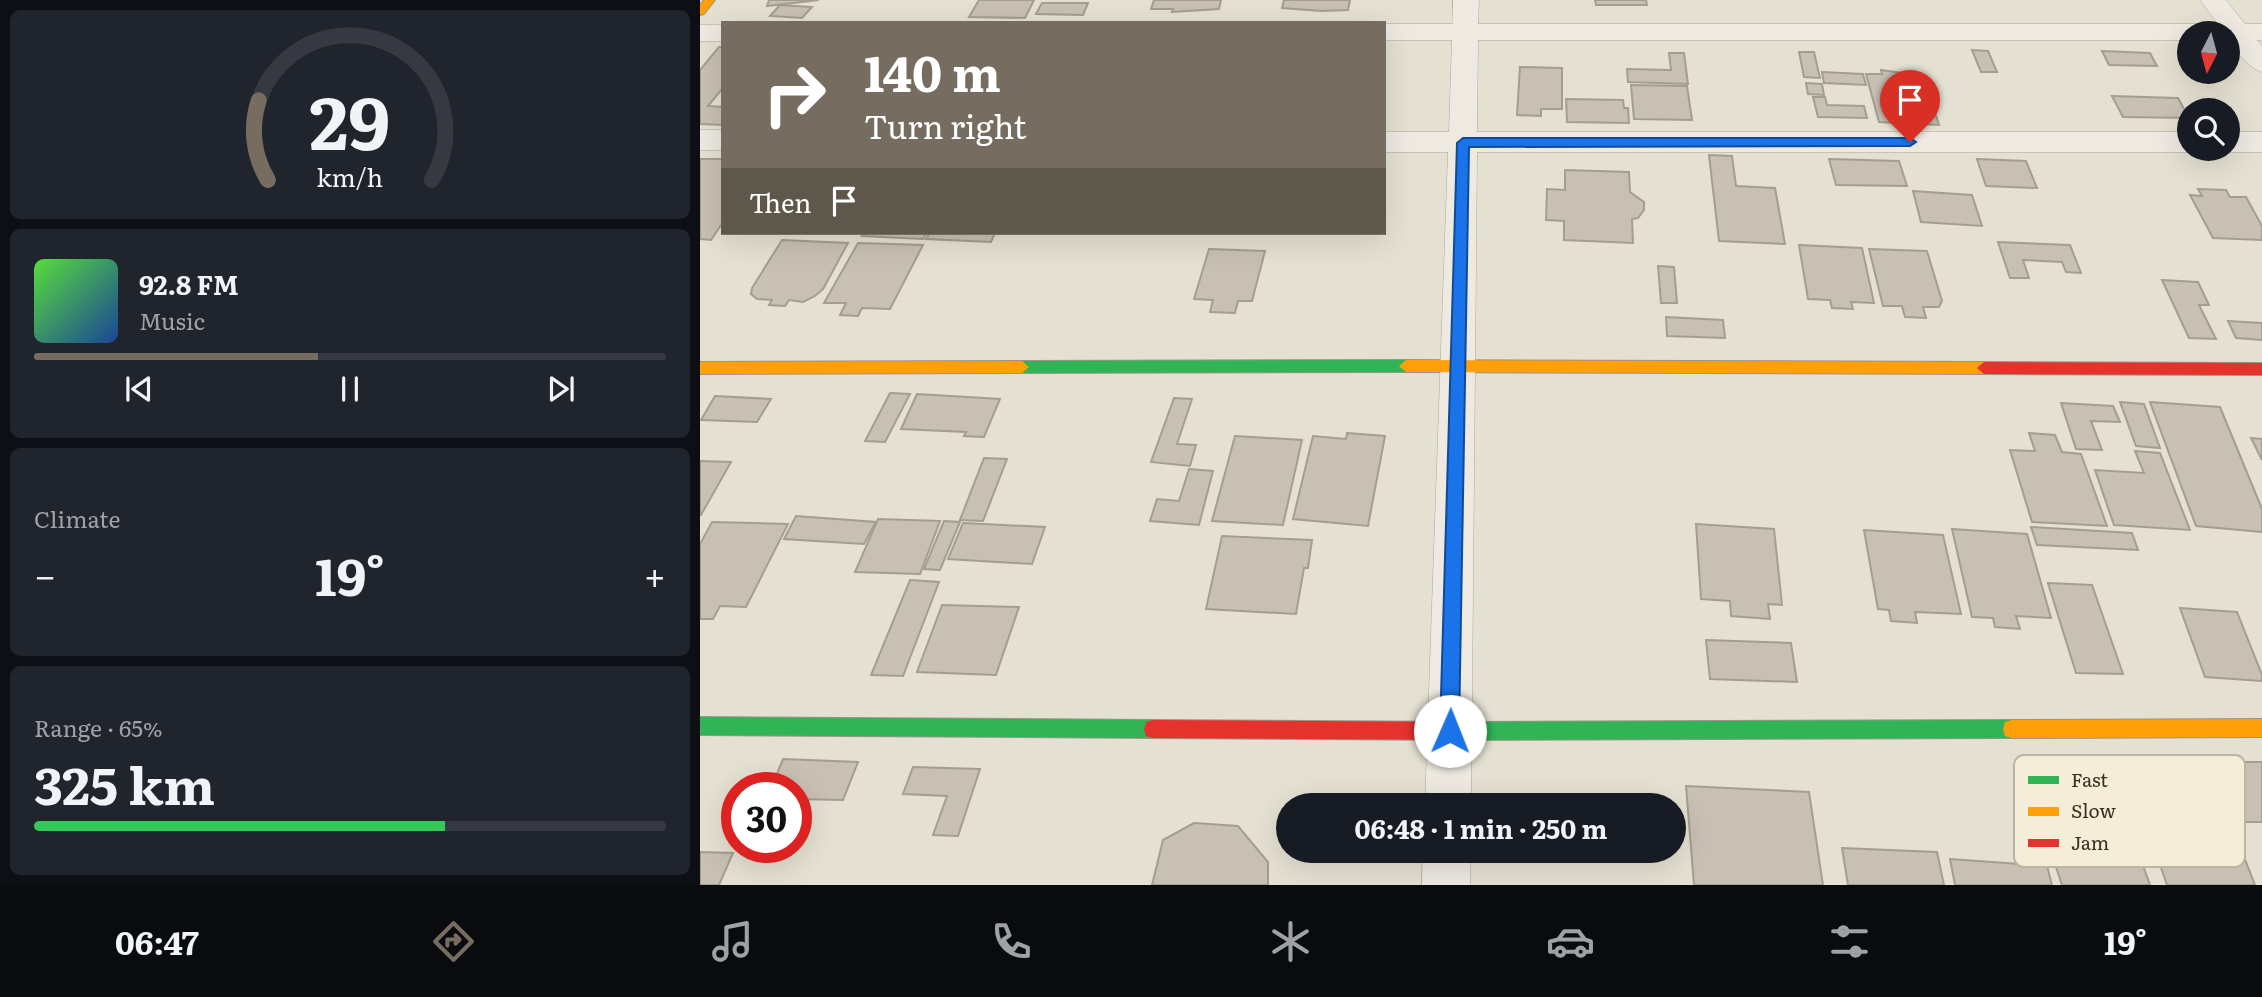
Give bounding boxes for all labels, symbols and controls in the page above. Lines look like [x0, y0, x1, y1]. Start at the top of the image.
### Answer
north arrow [2177, 21, 2240, 84]
map controls [2177, 21, 2240, 161]
text: 140 m [864, 34, 1001, 107]
icon: right [749, 49, 840, 140]
text: 29 [309, 65, 391, 173]
pin [1880, 70, 1940, 142]
icon: arrive [1891, 81, 1929, 119]
button: search [2177, 98, 2240, 161]
text: Turn right [864, 101, 1026, 149]
text: km/h [317, 158, 383, 195]
text: Then [749, 182, 811, 221]
icon: arrive [825, 182, 863, 220]
text: 92.8 FM [139, 264, 239, 303]
text: Music [139, 303, 205, 337]
icon: previous [120, 370, 158, 408]
icon: pause [331, 370, 369, 408]
icon: next [542, 370, 580, 408]
text: Climate [34, 501, 120, 535]
text: 19° [315, 535, 385, 612]
text: − [34, 545, 56, 602]
text: + [644, 545, 666, 602]
position arrow [1413, 694, 1487, 768]
text: Range · 65% [34, 710, 163, 744]
text: 325 km [34, 744, 215, 821]
legend [2014, 755, 2245, 867]
text: Fast [2071, 765, 2108, 793]
speed limit sign: 30 [721, 772, 812, 863]
text: Slow [2071, 796, 2116, 824]
text: 06:48 · 1 min · 250 m [1355, 808, 1607, 847]
text: Jam [2071, 828, 2109, 856]
text: 06:47 [115, 917, 199, 965]
icon: directions [429, 917, 478, 966]
icon: music [708, 917, 757, 966]
icon: phone [987, 917, 1036, 966]
icon: climate [1266, 917, 1315, 966]
icon: car [1546, 917, 1595, 966]
icon: filters [1825, 917, 1874, 966]
text: 19° [2104, 917, 2147, 965]

